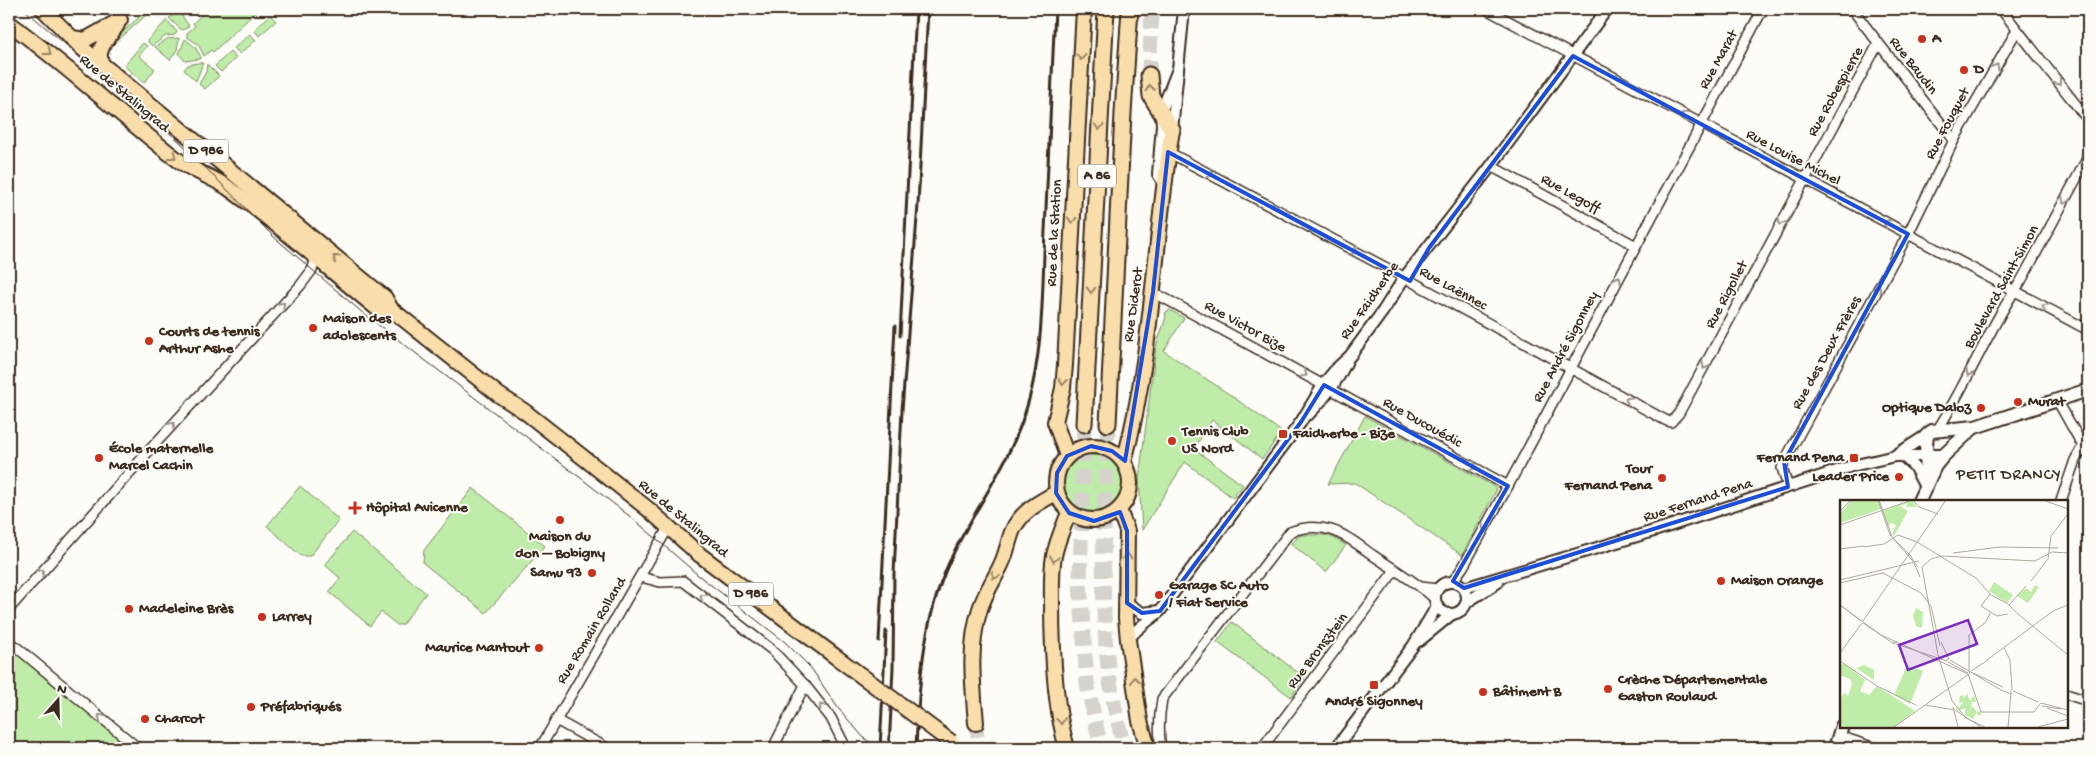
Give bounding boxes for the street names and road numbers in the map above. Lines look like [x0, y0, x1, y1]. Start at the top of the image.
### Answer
street label: Rue Marat [1695, 26, 1743, 93]
street label: Rue Baudin [1885, 34, 1941, 98]
street label: Rue Robespierre [1804, 44, 1868, 140]
street label: Rue de Stalingrad [75, 51, 174, 138]
street label: Rue Fouquet [1922, 83, 1975, 163]
street label: Rue Louise Michel [1743, 126, 1843, 190]
road number: D 986 [184, 140, 228, 162]
road number: A 86 [1078, 165, 1116, 188]
street label: Rue Legoff [1537, 170, 1604, 218]
street label: Rue de la Station [1043, 179, 1067, 287]
street label: Boulevard Saint-Simon [1960, 222, 2043, 353]
street label: Rue Rigollet [1702, 256, 1753, 332]
street label: Rue Faidherbe [1337, 258, 1404, 343]
street label: Rue Laënnec [1416, 263, 1491, 315]
street label: Rue Diderot [1120, 265, 1148, 343]
street label: Rue André Sigonney [1529, 288, 1603, 406]
street label: Rue des Deux Frères [1788, 293, 1866, 413]
street label: Rue Victor Bize [1201, 297, 1289, 357]
street label: Rue Ducouédic [1379, 394, 1466, 453]
street label: Rue Fernand Pena [1641, 475, 1755, 527]
street label: Rue de Stalingrad [634, 476, 733, 563]
street label: Rue Romain Rolland [553, 573, 632, 688]
road number: D 986 [728, 582, 774, 606]
street label: Rue Bronsztein [1284, 609, 1352, 693]

